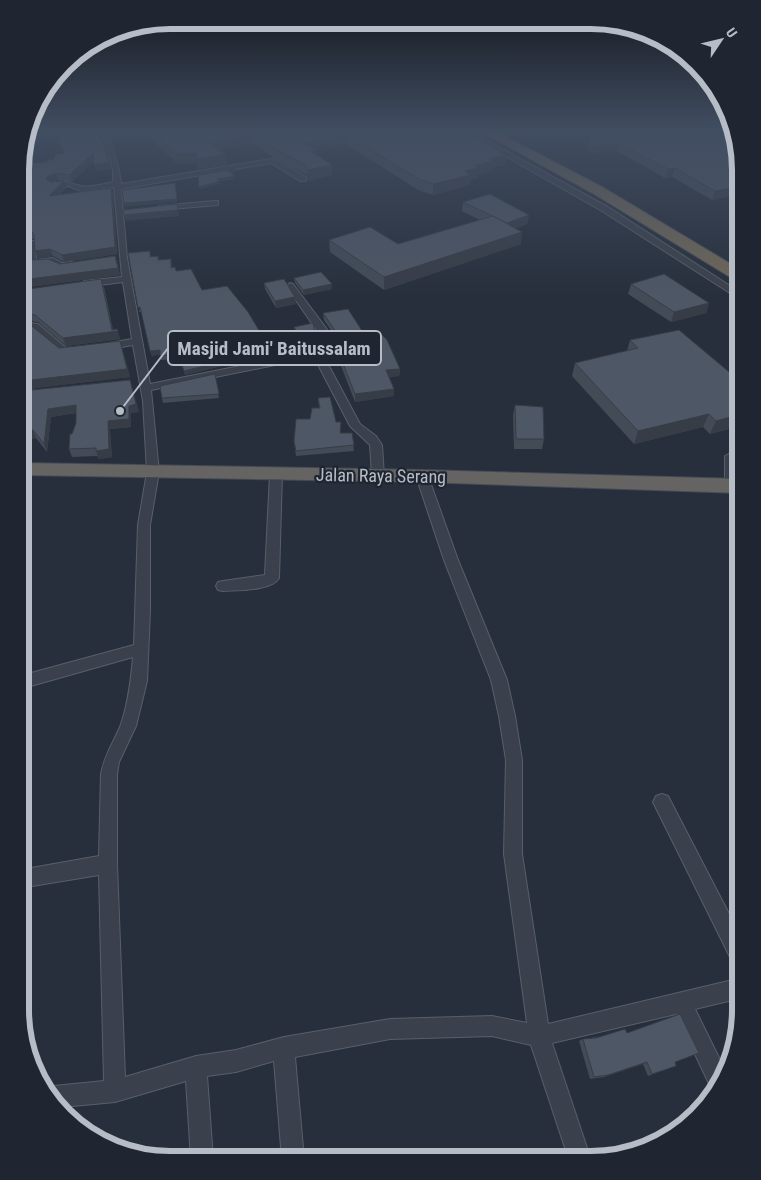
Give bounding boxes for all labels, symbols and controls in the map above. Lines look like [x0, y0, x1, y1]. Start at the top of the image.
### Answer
north arrow [696, 15, 746, 65]
text: U [723, 25, 740, 40]
callout: Masjid Jami' Baitussalam [168, 331, 381, 365]
text: Masjid Jami' Baitussalam [177, 337, 371, 360]
street label: Jalan Raya Serang [316, 464, 446, 487]

